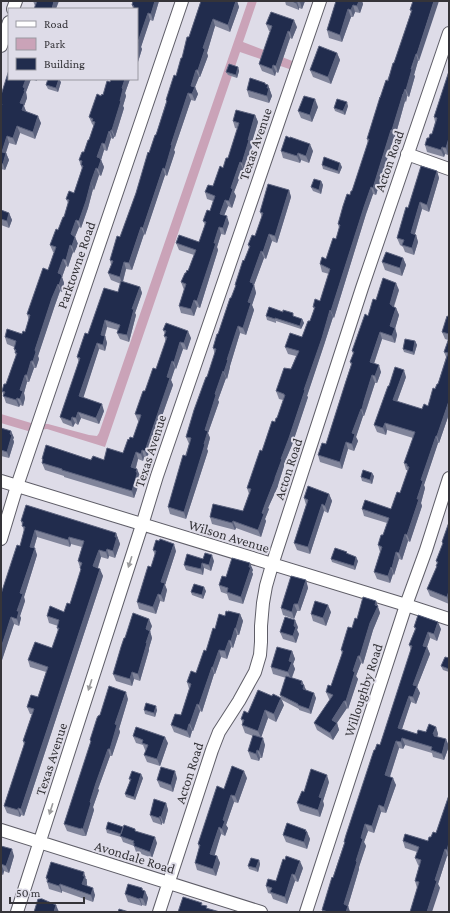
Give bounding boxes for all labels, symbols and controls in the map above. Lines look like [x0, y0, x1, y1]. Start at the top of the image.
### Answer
legend [8, 8, 138, 80]
text: Road [44, 17, 69, 31]
text: Park [44, 37, 66, 51]
text: Building [44, 57, 85, 71]
street label: Texas Avenue [235, 106, 275, 182]
street label: Acton Road [371, 128, 407, 194]
street label: Parktowne Road [54, 219, 99, 311]
street label: Texas Avenue [131, 413, 169, 489]
street label: Acton Road [271, 436, 306, 502]
street label: Wilson Avenue [187, 516, 271, 556]
one-way arrow [127, 556, 133, 568]
street label: Willoughby Road [340, 641, 386, 739]
one-way arrow [87, 680, 93, 692]
street label: Texas Avenue [32, 721, 70, 797]
street label: Acton Road [172, 740, 207, 806]
one-way arrow [47, 803, 53, 815]
street label: Avondale Road [93, 837, 178, 877]
scale bar [10, 879, 84, 905]
text: 50 m [16, 886, 41, 900]

